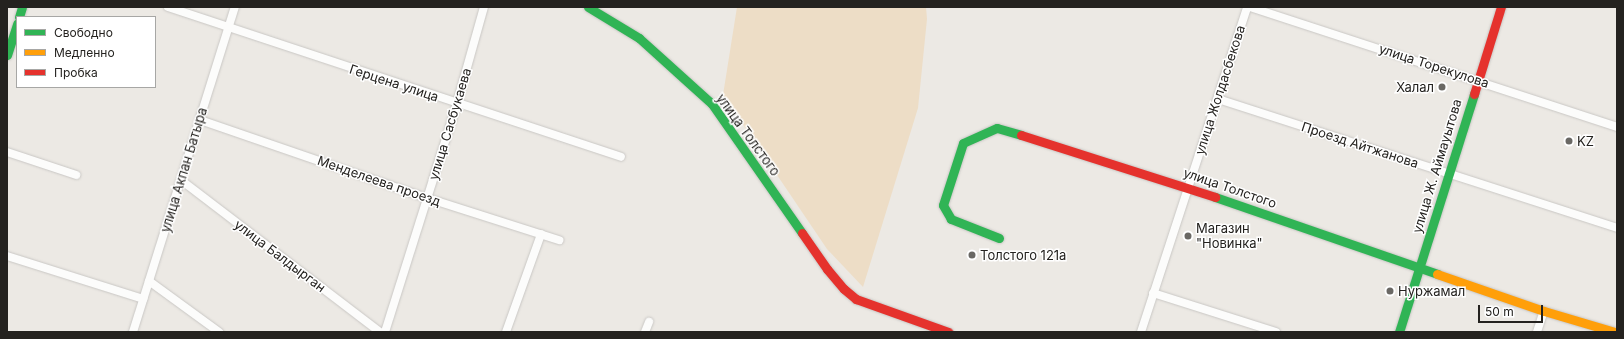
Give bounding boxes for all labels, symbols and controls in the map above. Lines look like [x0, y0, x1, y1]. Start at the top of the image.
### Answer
legend [16, 16, 156, 88]
street label: улица Жолдасбекова [1192, 23, 1248, 157]
text: Свободно [54, 25, 113, 40]
street label: улица Торекулова [1377, 41, 1491, 91]
text: Медленно [54, 45, 115, 60]
street label: Герцена улица [347, 61, 441, 105]
text: Пробка [54, 65, 98, 80]
street label: улица Сасбукаева [426, 66, 474, 182]
place label: Халал [1396, 79, 1434, 95]
marker: Халал [1437, 82, 1447, 92]
street label: улица Толстого [713, 91, 783, 179]
street label: улица Ж. Аймауытова [1409, 97, 1465, 235]
street label: улица Акпан Батыра [158, 106, 210, 234]
street label: Проезд Айтжанова [1300, 119, 1420, 171]
place label: KZ [1577, 133, 1594, 149]
marker: KZ [1564, 136, 1574, 146]
street label: Менделеева проезд [315, 153, 443, 209]
street label: улица Толстого [1181, 165, 1279, 211]
street label: улица Балдырган [231, 217, 329, 295]
place label: Магазин "Новинка" [1196, 221, 1263, 252]
marker: Магазин "Новинка" [1183, 231, 1193, 241]
place label: Толстого 121а [980, 247, 1066, 263]
marker: Толстого 121а [967, 250, 977, 260]
place label: Нуржамал [1398, 283, 1465, 299]
marker: Нуржамал [1385, 286, 1395, 296]
scale bar [1480, 297, 1545, 323]
text: 50 m [1485, 304, 1514, 319]

